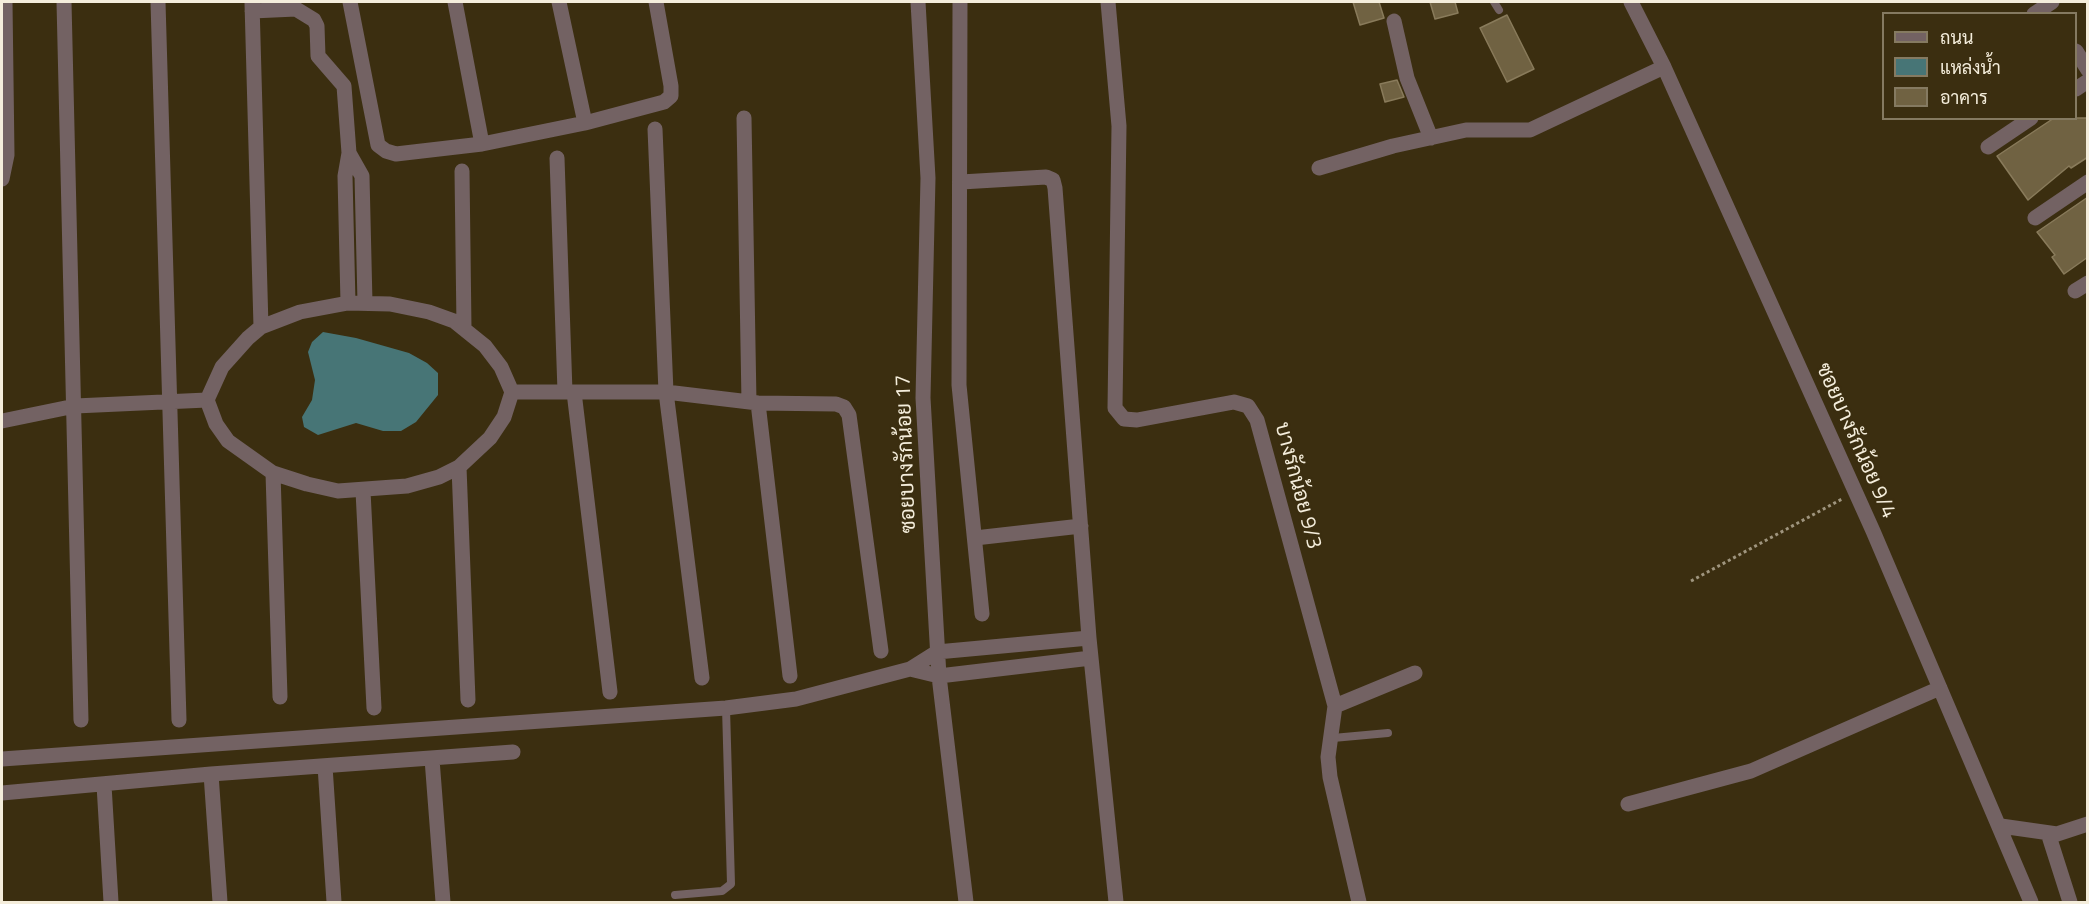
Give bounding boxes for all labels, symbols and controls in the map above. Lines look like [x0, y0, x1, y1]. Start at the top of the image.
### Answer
legend [1882, 12, 2077, 120]
text: ถนน [1940, 24, 1973, 51]
text: แหล่งน้ำ [1940, 54, 2001, 81]
text: อาคาร [1940, 84, 1988, 111]
street label: ซอยบางรักน้อย 9/4 [1809, 359, 1901, 523]
street label: ซอยบางรักน้อย 17 [892, 374, 922, 534]
street label: บางรักน้อย 9/3 [1268, 420, 1326, 552]

